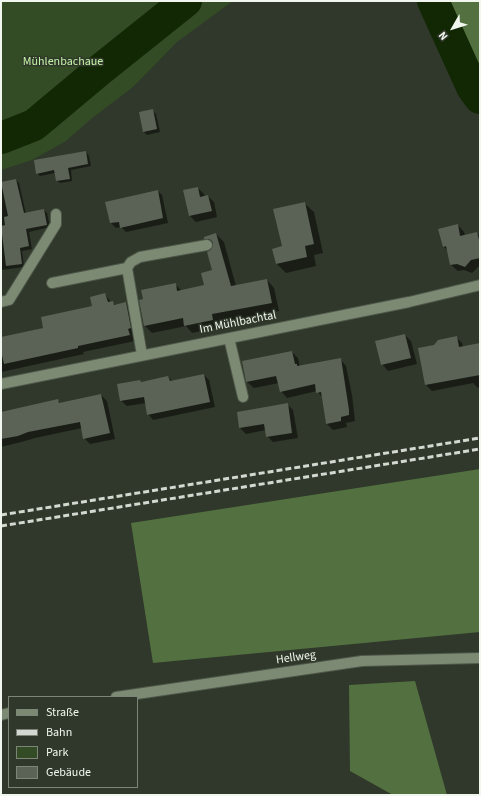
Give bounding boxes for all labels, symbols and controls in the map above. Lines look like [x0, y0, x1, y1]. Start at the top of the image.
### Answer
north arrow [433, 8, 473, 48]
text: N [435, 28, 451, 43]
park label: Mühlenbachaue [23, 55, 103, 69]
street label: Im Mühlbachtal [198, 309, 278, 337]
street label: Hellweg [275, 648, 317, 668]
legend [8, 696, 138, 788]
text: Straße [46, 704, 79, 721]
text: Bahn [46, 724, 72, 741]
text: Park [46, 744, 68, 761]
text: Gebäude [46, 764, 91, 781]

